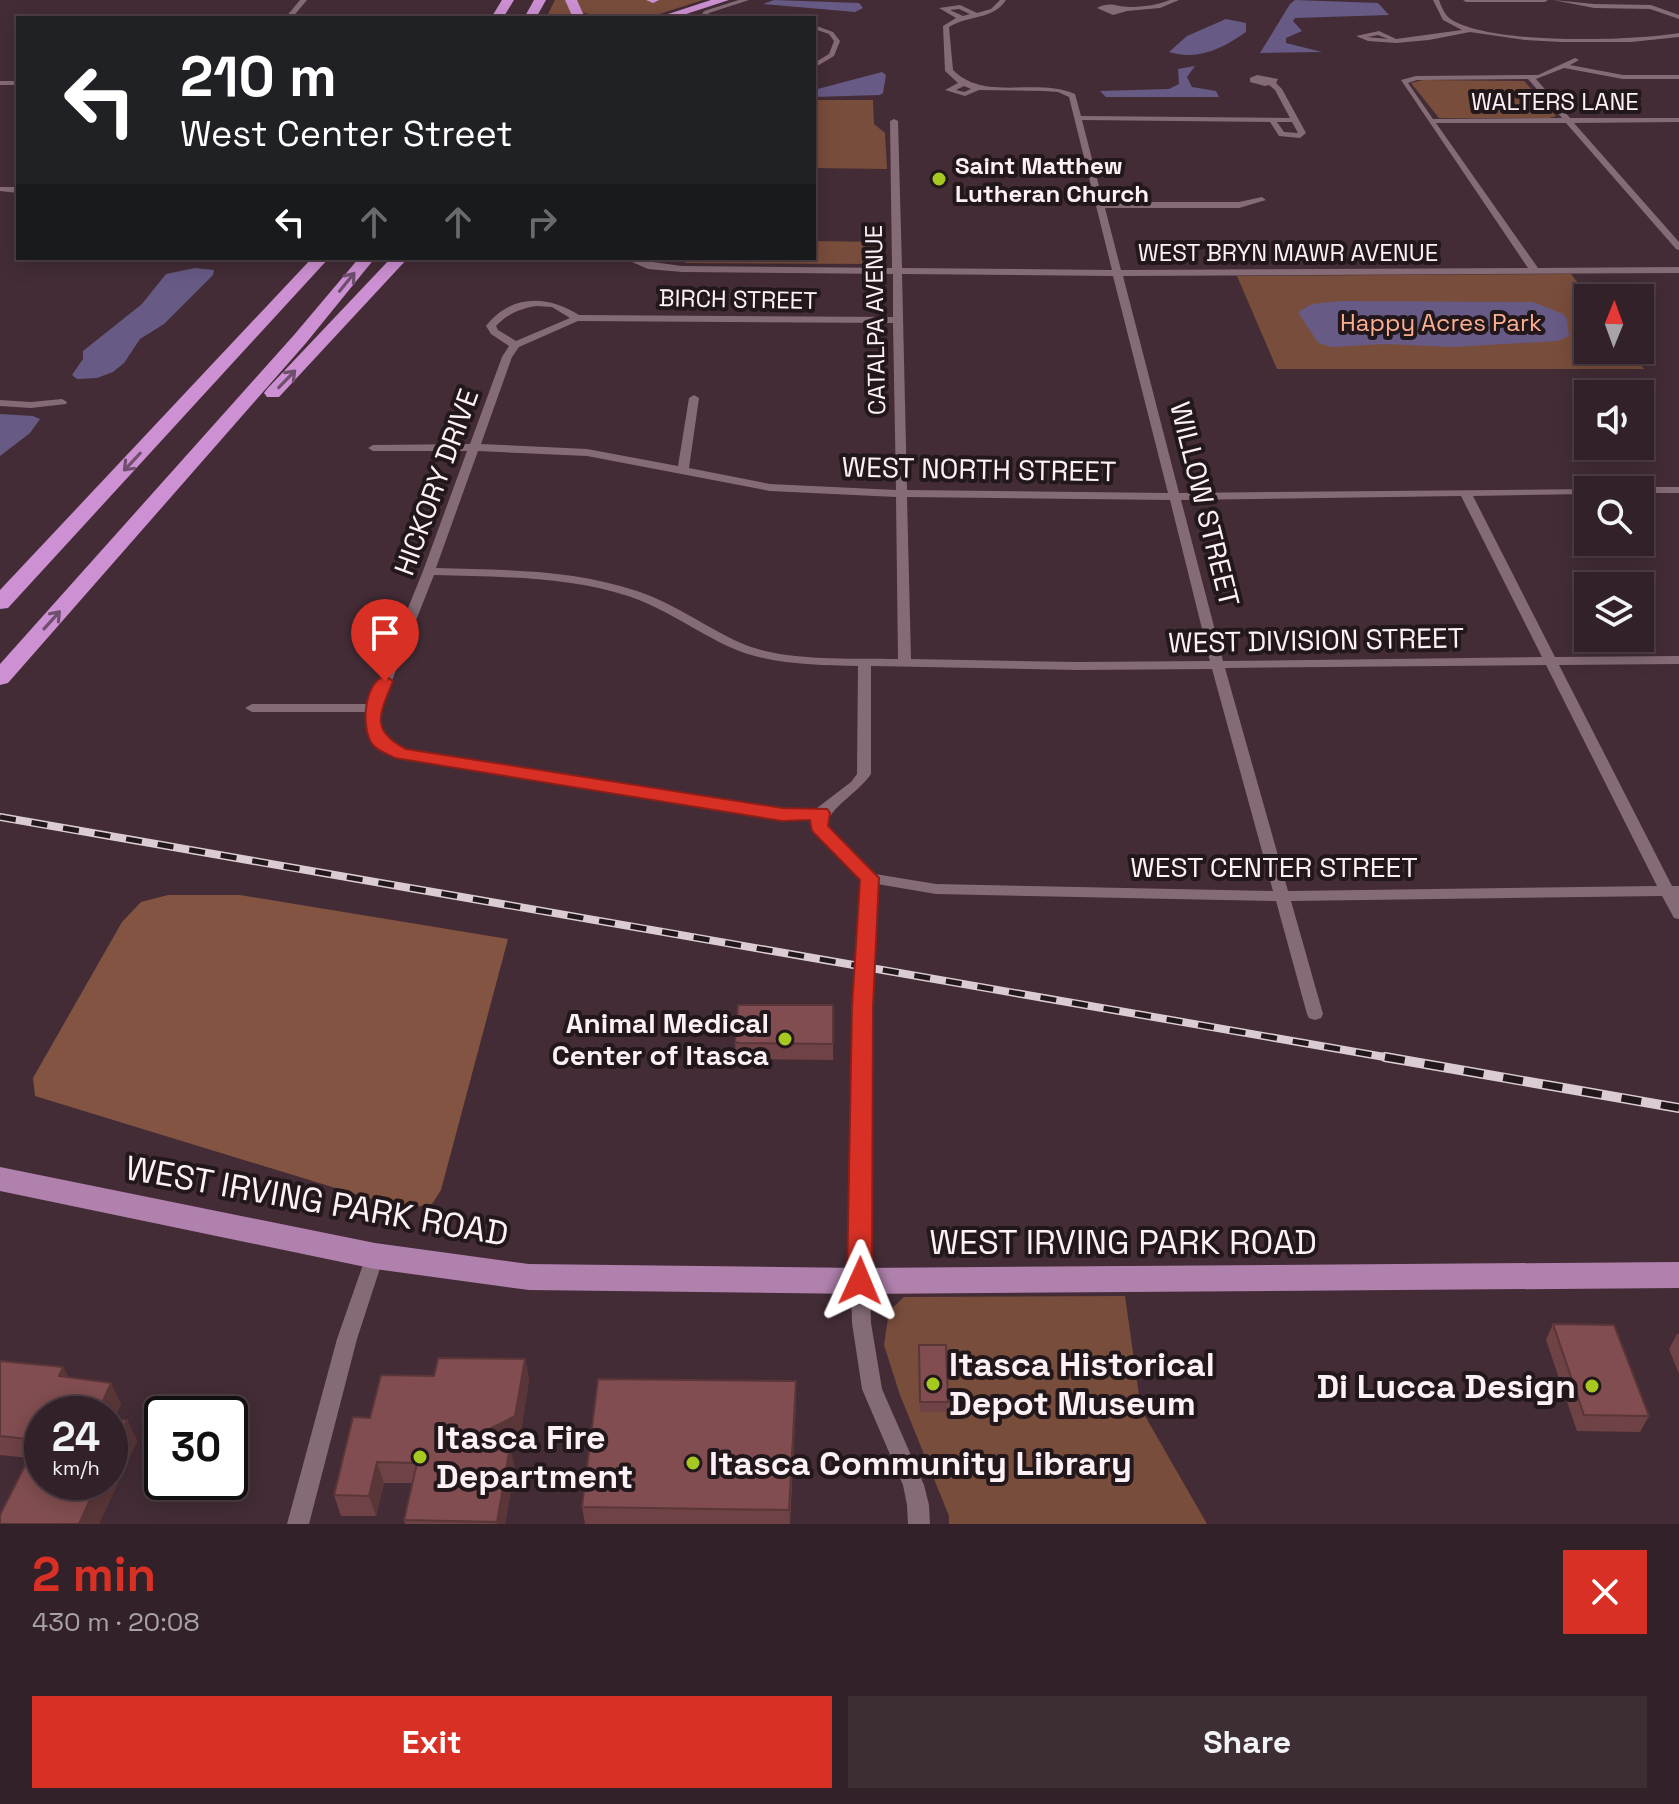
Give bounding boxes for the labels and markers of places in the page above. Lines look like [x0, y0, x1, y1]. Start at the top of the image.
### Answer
place label: Saint Matthew Lutheran Church [955, 150, 1149, 209]
marker: Saint Matthew Lutheran Church [930, 170, 948, 188]
pin [351, 599, 419, 681]
place label: Animal Medical Center of Itasca [552, 1005, 769, 1073]
marker: Animal Medical Center of Itasca [776, 1030, 794, 1048]
place label: Itasca Historical Depot Museum [949, 1343, 1215, 1425]
place label: Di Lucca Design [1316, 1365, 1576, 1408]
marker: Itasca Historical Depot Museum [924, 1375, 942, 1393]
marker: Di Lucca Design [1583, 1377, 1601, 1395]
place label: Itasca Fire Department [436, 1416, 633, 1498]
place label: Itasca Community Library [709, 1442, 1132, 1485]
marker: Itasca Fire Department [411, 1448, 429, 1466]
marker: Itasca Community Library [684, 1454, 702, 1472]

